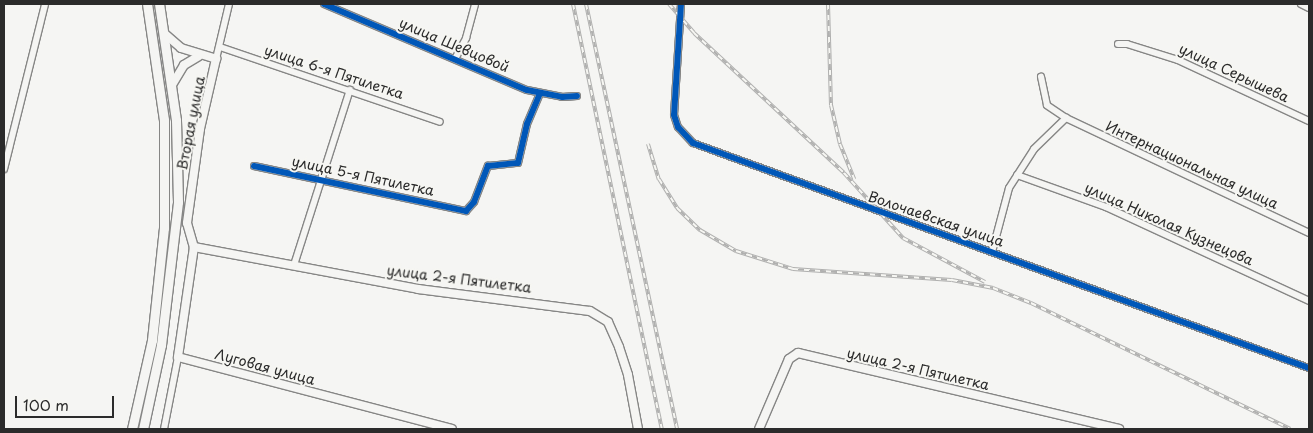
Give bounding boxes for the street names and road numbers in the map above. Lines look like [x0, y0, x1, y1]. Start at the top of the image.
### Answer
street label: улица Шевцовой [396, 14, 512, 76]
street label: улица Серышева [1176, 40, 1292, 106]
street label: улица 6-я Пятилетка [262, 41, 406, 103]
street label: Вторая улица [174, 74, 208, 172]
street label: Интернациональная улица [1103, 117, 1281, 213]
street label: улица 5-я Пятилетка [290, 153, 436, 199]
street label: улица Николая Кузнецова [1082, 179, 1256, 269]
street label: Волочаевская улица [865, 188, 1007, 250]
street label: улица 2-я Пятилетка [385, 262, 533, 296]
street label: улица 2-я Пятилетка [845, 344, 991, 394]
street label: Луговая улица [213, 346, 317, 388]

